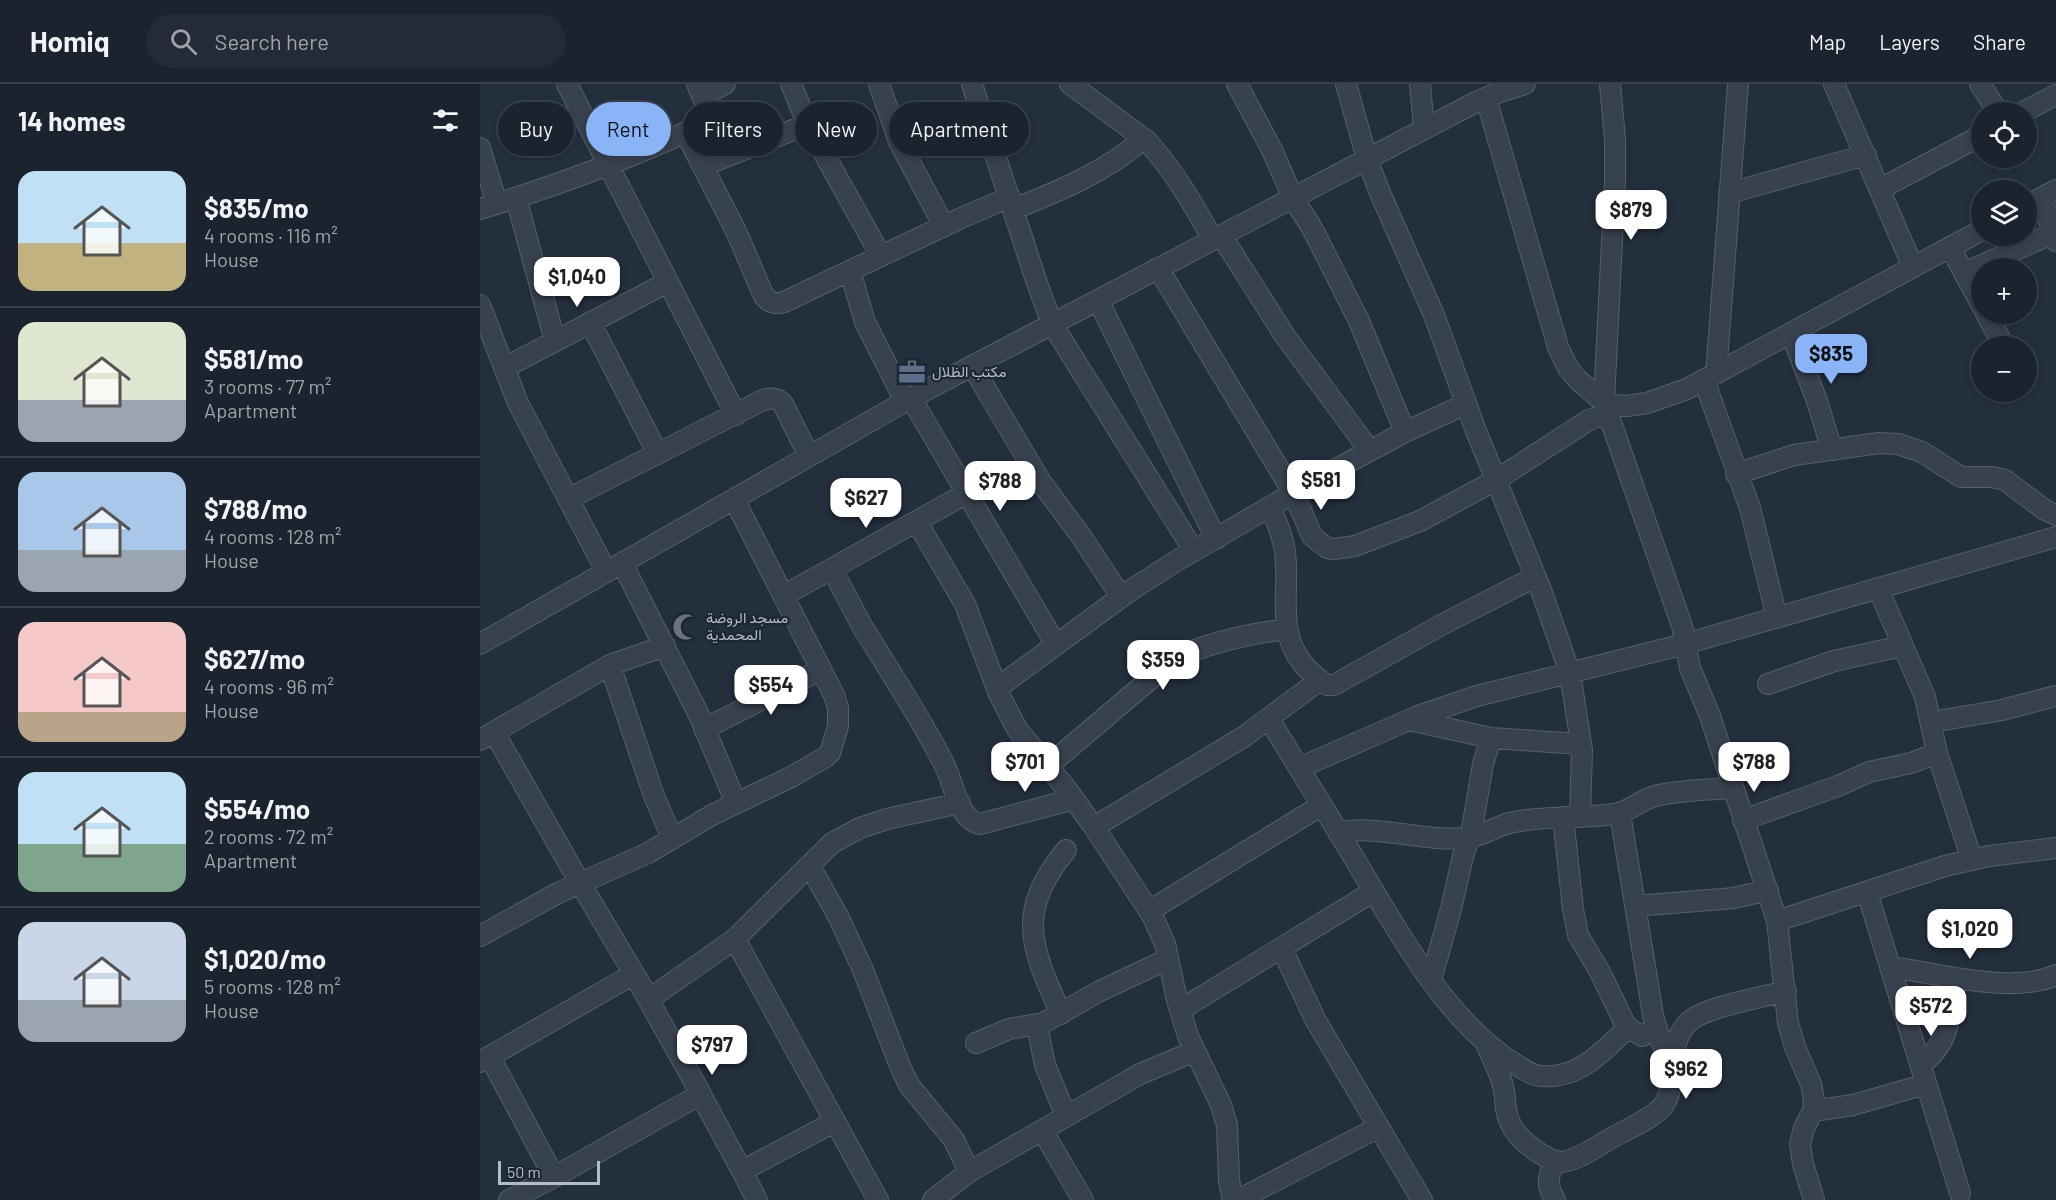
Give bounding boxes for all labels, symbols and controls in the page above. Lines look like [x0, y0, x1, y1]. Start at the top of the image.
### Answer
search box [146, 14, 566, 68]
text: Homiq [30, 24, 110, 58]
icon: search [167, 25, 200, 58]
text: Search here [215, 28, 329, 54]
text: Map [1809, 29, 1846, 54]
text: Layers [1879, 29, 1940, 54]
text: Share [1973, 29, 2026, 54]
chip: Buy [498, 102, 574, 156]
chip: Rent [586, 102, 671, 156]
chip: Filters [683, 102, 783, 156]
chip: New [795, 102, 877, 156]
chip: Apartment [889, 102, 1029, 156]
map controls [1971, 102, 2037, 402]
button: locate [1971, 102, 2037, 168]
icon: filters [429, 104, 462, 137]
text: 14 homes [18, 105, 125, 136]
button: layers [1971, 180, 2037, 246]
pin: $879 [1595, 190, 1667, 241]
text: $835/mo [204, 192, 309, 223]
icon: home [66, 195, 138, 267]
text: $879 [1610, 197, 1652, 221]
text: 4 rooms · 116 m² [204, 223, 338, 247]
text: House [204, 247, 259, 271]
pin: $1,040 [528, 257, 626, 308]
button: + [1971, 258, 2037, 324]
text: $1,040 [548, 264, 606, 288]
pin: $835 [1795, 334, 1867, 385]
button: − [1971, 336, 2037, 402]
text: $835 [1809, 341, 1853, 365]
text: $581/mo [204, 343, 304, 374]
icon: home [66, 346, 138, 418]
office icon: مكتب الظلال [897, 357, 927, 387]
place label: مكتب الظلال [932, 362, 1007, 381]
text: 3 rooms · 77 m² [204, 374, 332, 398]
text: Apartment [204, 398, 297, 422]
pin: $581 [1285, 460, 1357, 511]
pin: $788 [964, 461, 1036, 512]
text: $581 [1301, 467, 1341, 491]
text: $788 [979, 468, 1022, 492]
pin: $627 [830, 478, 902, 529]
text: $627 [844, 485, 888, 509]
text: $788/mo [204, 493, 308, 524]
icon: home [66, 496, 138, 568]
text: 4 rooms · 128 m² [204, 524, 342, 548]
text: House [204, 548, 259, 572]
place label: مسجد الروضة المحمدية [706, 608, 788, 644]
mosque icon: مسجد الروضة المحمدية [671, 612, 701, 642]
pin: $359 [1127, 640, 1199, 691]
text: $627/mo [204, 643, 305, 674]
icon: home [66, 646, 138, 718]
text: $359 [1141, 647, 1185, 671]
pin: $554 [735, 665, 807, 716]
text: $554 [748, 672, 794, 696]
text: 4 rooms · 96 m² [204, 674, 334, 698]
text: House [204, 698, 259, 722]
pin: $701 [989, 742, 1061, 793]
pin: $788 [1718, 742, 1790, 793]
text: $701 [1005, 749, 1045, 773]
text: $788 [1733, 749, 1776, 773]
text: $554/mo [204, 793, 310, 824]
icon: home [66, 796, 138, 868]
text: 2 rooms · 72 m² [204, 824, 333, 848]
text: Apartment [204, 848, 297, 872]
pin: $1,020 [1921, 909, 2019, 960]
text: $1,020 [1941, 916, 1999, 940]
text: $1,020/mo [204, 943, 326, 974]
icon: home [66, 946, 138, 1018]
text: 5 rooms · 128 m² [204, 974, 341, 998]
pin: $572 [1895, 986, 1967, 1037]
text: $572 [1909, 993, 1953, 1017]
text: House [204, 998, 259, 1022]
pin: $797 [676, 1025, 748, 1076]
text: $797 [691, 1032, 733, 1056]
pin: $962 [1650, 1049, 1722, 1100]
text: $962 [1664, 1056, 1708, 1080]
scale bar [498, 1158, 600, 1186]
text: 50 m [507, 1162, 541, 1181]

